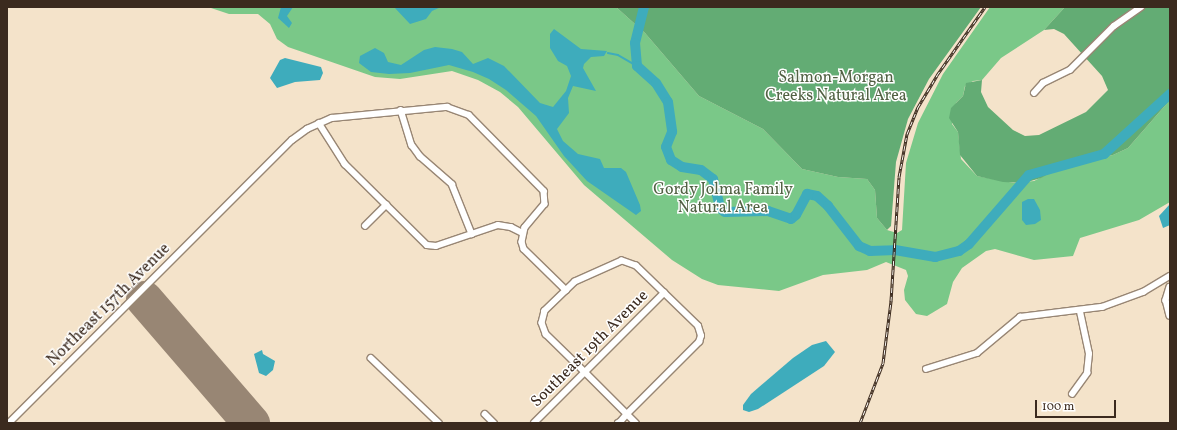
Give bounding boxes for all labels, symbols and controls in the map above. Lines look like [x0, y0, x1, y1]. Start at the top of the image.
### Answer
park label: Salmon-Morgan Creeks Natural Area [765, 68, 907, 106]
park label: Gordy Jolma Family Natural Area [653, 180, 793, 218]
street label: Northeast 157th Avenue [44, 240, 174, 370]
street label: Southeast 19th Avenue [527, 286, 653, 412]
scale bar [1037, 392, 1118, 418]
text: 100 m [1042, 399, 1074, 415]

